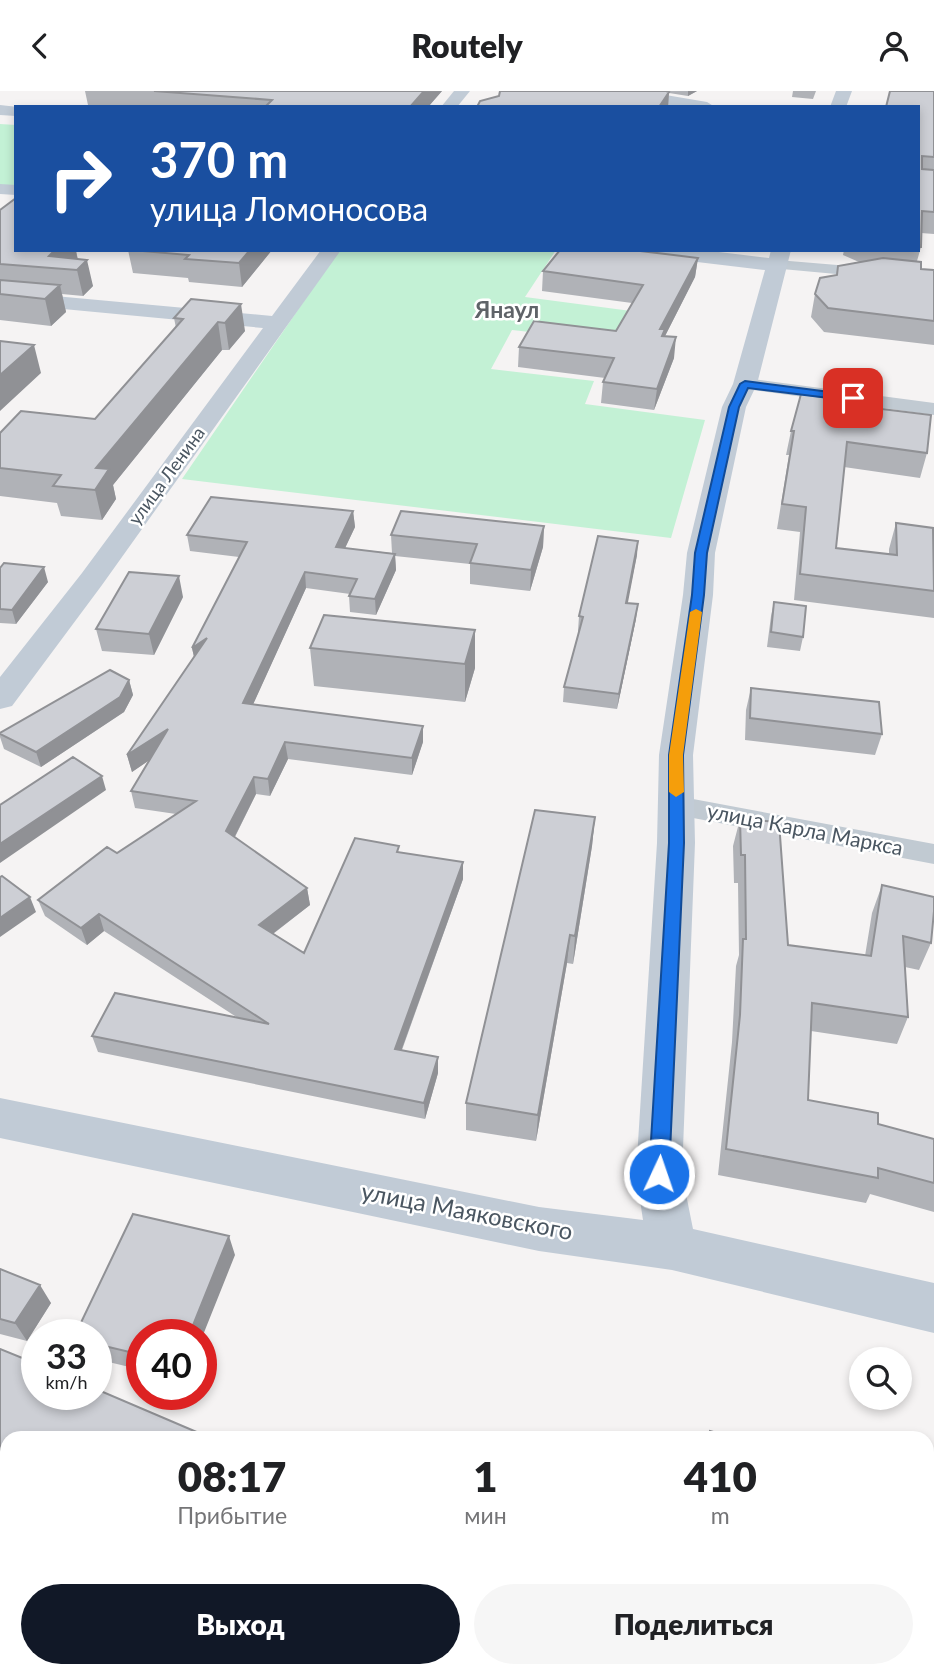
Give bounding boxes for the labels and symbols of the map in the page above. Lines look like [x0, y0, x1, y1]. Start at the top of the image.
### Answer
district label: Янаул [474, 295, 539, 323]
pin [823, 368, 883, 428]
street label: улица Ленина [123, 422, 209, 529]
street label: улица Карла Маркса [705, 797, 905, 860]
position arrow [622, 1137, 696, 1211]
street label: улица Маяковского [359, 1176, 575, 1245]
speed limit sign: 40 [126, 1319, 217, 1410]

